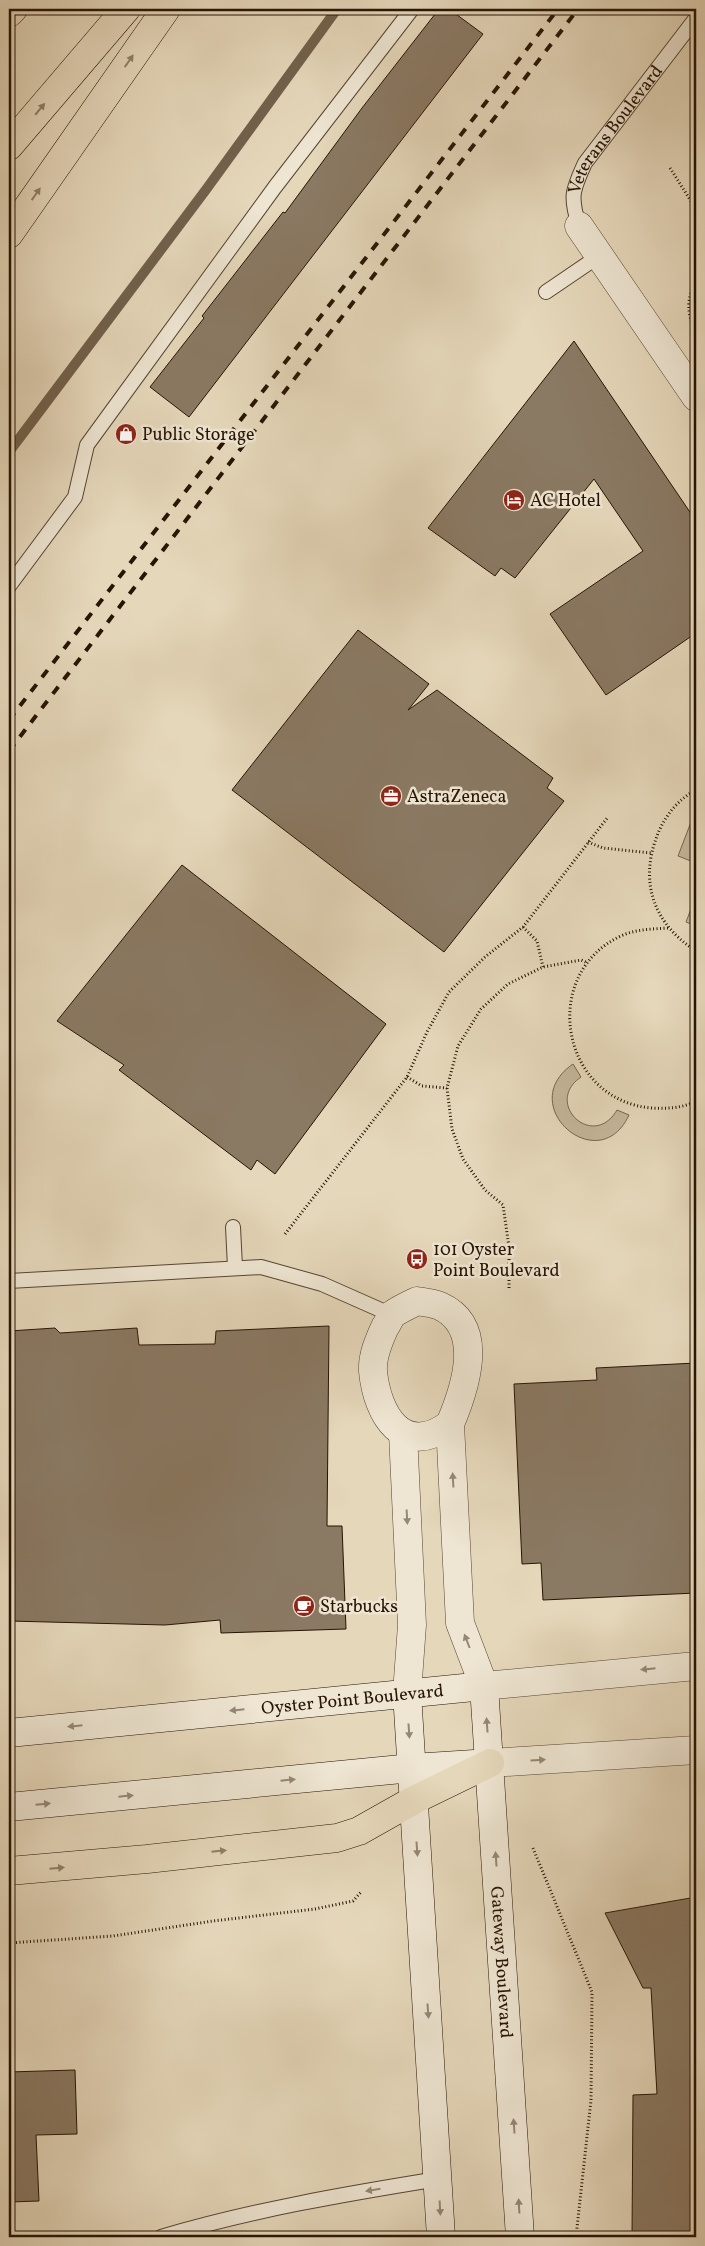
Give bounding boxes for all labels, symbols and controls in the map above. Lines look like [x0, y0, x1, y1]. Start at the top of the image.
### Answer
one-way arrow [124, 54, 134, 68]
street label: Veterans Boulevard [563, 60, 670, 197]
one-way arrow [35, 103, 46, 116]
one-way arrow [31, 187, 41, 201]
shop icon: Public Storage [114, 422, 138, 446]
place label: Public Storage [142, 423, 255, 448]
hotel icon: AC Hotel [502, 488, 526, 512]
place label: AC Hotel [530, 489, 601, 514]
office icon: AstraZeneca [379, 784, 403, 808]
place label: AstraZeneca [407, 785, 506, 810]
place label: 101 Oyster Point Boulevard [433, 1238, 560, 1284]
bus stop icon: 101 Oyster Point Boulevard [405, 1247, 429, 1271]
one-way arrow [448, 1471, 456, 1487]
one-way arrow [403, 1509, 411, 1525]
cafe icon: Starbucks [292, 1594, 316, 1618]
place label: Starbucks [320, 1595, 398, 1620]
one-way arrow [462, 1633, 470, 1648]
one-way arrow [639, 1666, 655, 1674]
street label: Oyster Point Boulevard [260, 1679, 445, 1722]
one-way arrow [228, 1706, 244, 1714]
one-way arrow [482, 1716, 490, 1732]
one-way arrow [67, 1722, 83, 1730]
one-way arrow [406, 1723, 414, 1739]
one-way arrow [530, 1756, 546, 1764]
one-way arrow [280, 1776, 296, 1784]
one-way arrow [118, 1792, 134, 1800]
one-way arrow [35, 1799, 51, 1807]
one-way arrow [413, 1841, 421, 1857]
one-way arrow [211, 1847, 227, 1855]
one-way arrow [492, 1851, 500, 1867]
one-way arrow [50, 1863, 66, 1871]
street label: Gateway Boulevard [483, 1885, 518, 2039]
one-way arrow [424, 2003, 432, 2019]
one-way arrow [509, 2118, 517, 2134]
one-way arrow [364, 2186, 380, 2194]
one-way arrow [514, 2198, 522, 2214]
one-way arrow [436, 2200, 444, 2216]

